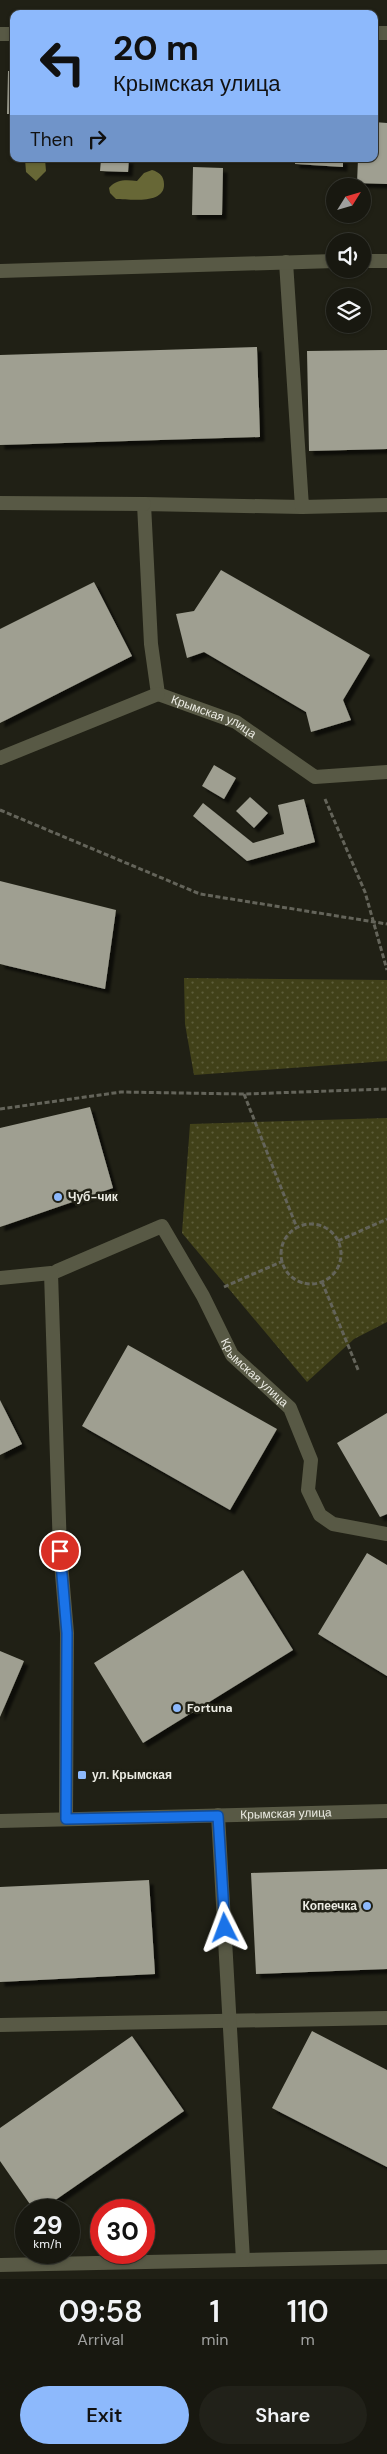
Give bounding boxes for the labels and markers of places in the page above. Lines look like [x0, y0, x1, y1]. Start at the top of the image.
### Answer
place label: Чуб-чик [68, 1189, 119, 1205]
marker: Чуб-чик [52, 1191, 64, 1203]
pin [39, 1530, 81, 1572]
place label: Fortuna [187, 1700, 233, 1716]
marker: Fortuna [171, 1702, 183, 1714]
place label: ул. Крымская [92, 1767, 172, 1783]
marker: ул. Крымская [76, 1769, 88, 1781]
place label: Копеечка [302, 1898, 357, 1914]
marker: Копеечка [361, 1900, 373, 1912]

